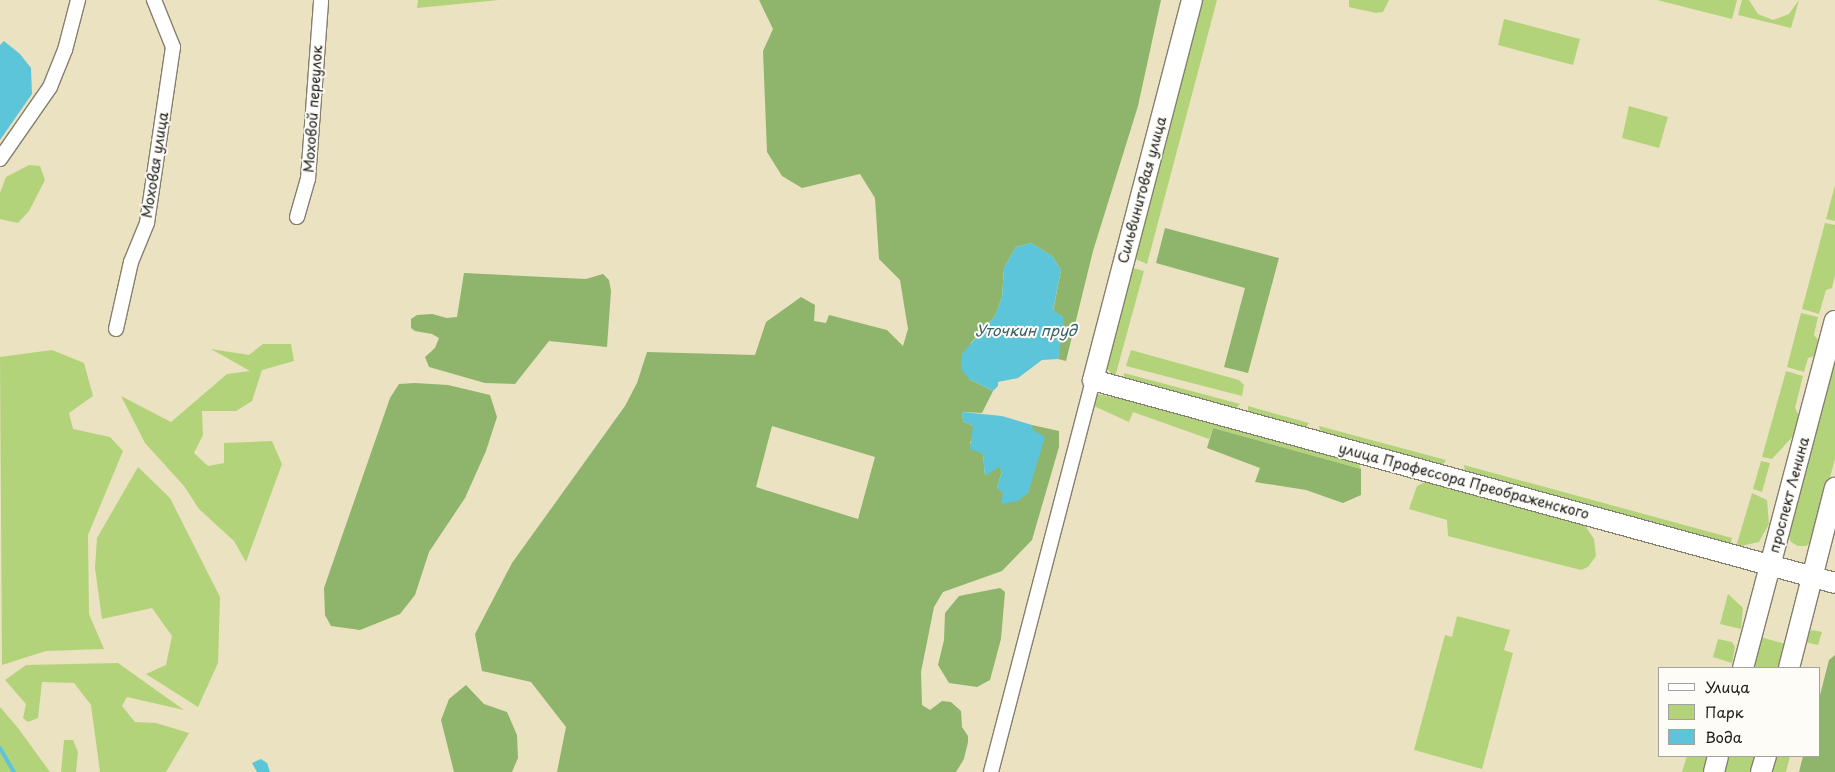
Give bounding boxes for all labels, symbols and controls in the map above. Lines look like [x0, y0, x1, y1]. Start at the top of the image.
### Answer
street label: Моховой переулок [300, 45, 326, 173]
street label: Моховая улица [138, 111, 172, 219]
street label: Сильвинитовая улица [1114, 115, 1170, 265]
water label: Уточкин пруд [975, 321, 1077, 339]
street label: проспект Ленина [1765, 435, 1813, 555]
street label: улица Профессора Преображенского [1336, 439, 1592, 523]
legend [1658, 667, 1820, 757]
text: Улица [1705, 675, 1750, 698]
text: Парк [1705, 700, 1744, 723]
text: Вода [1705, 725, 1742, 748]

